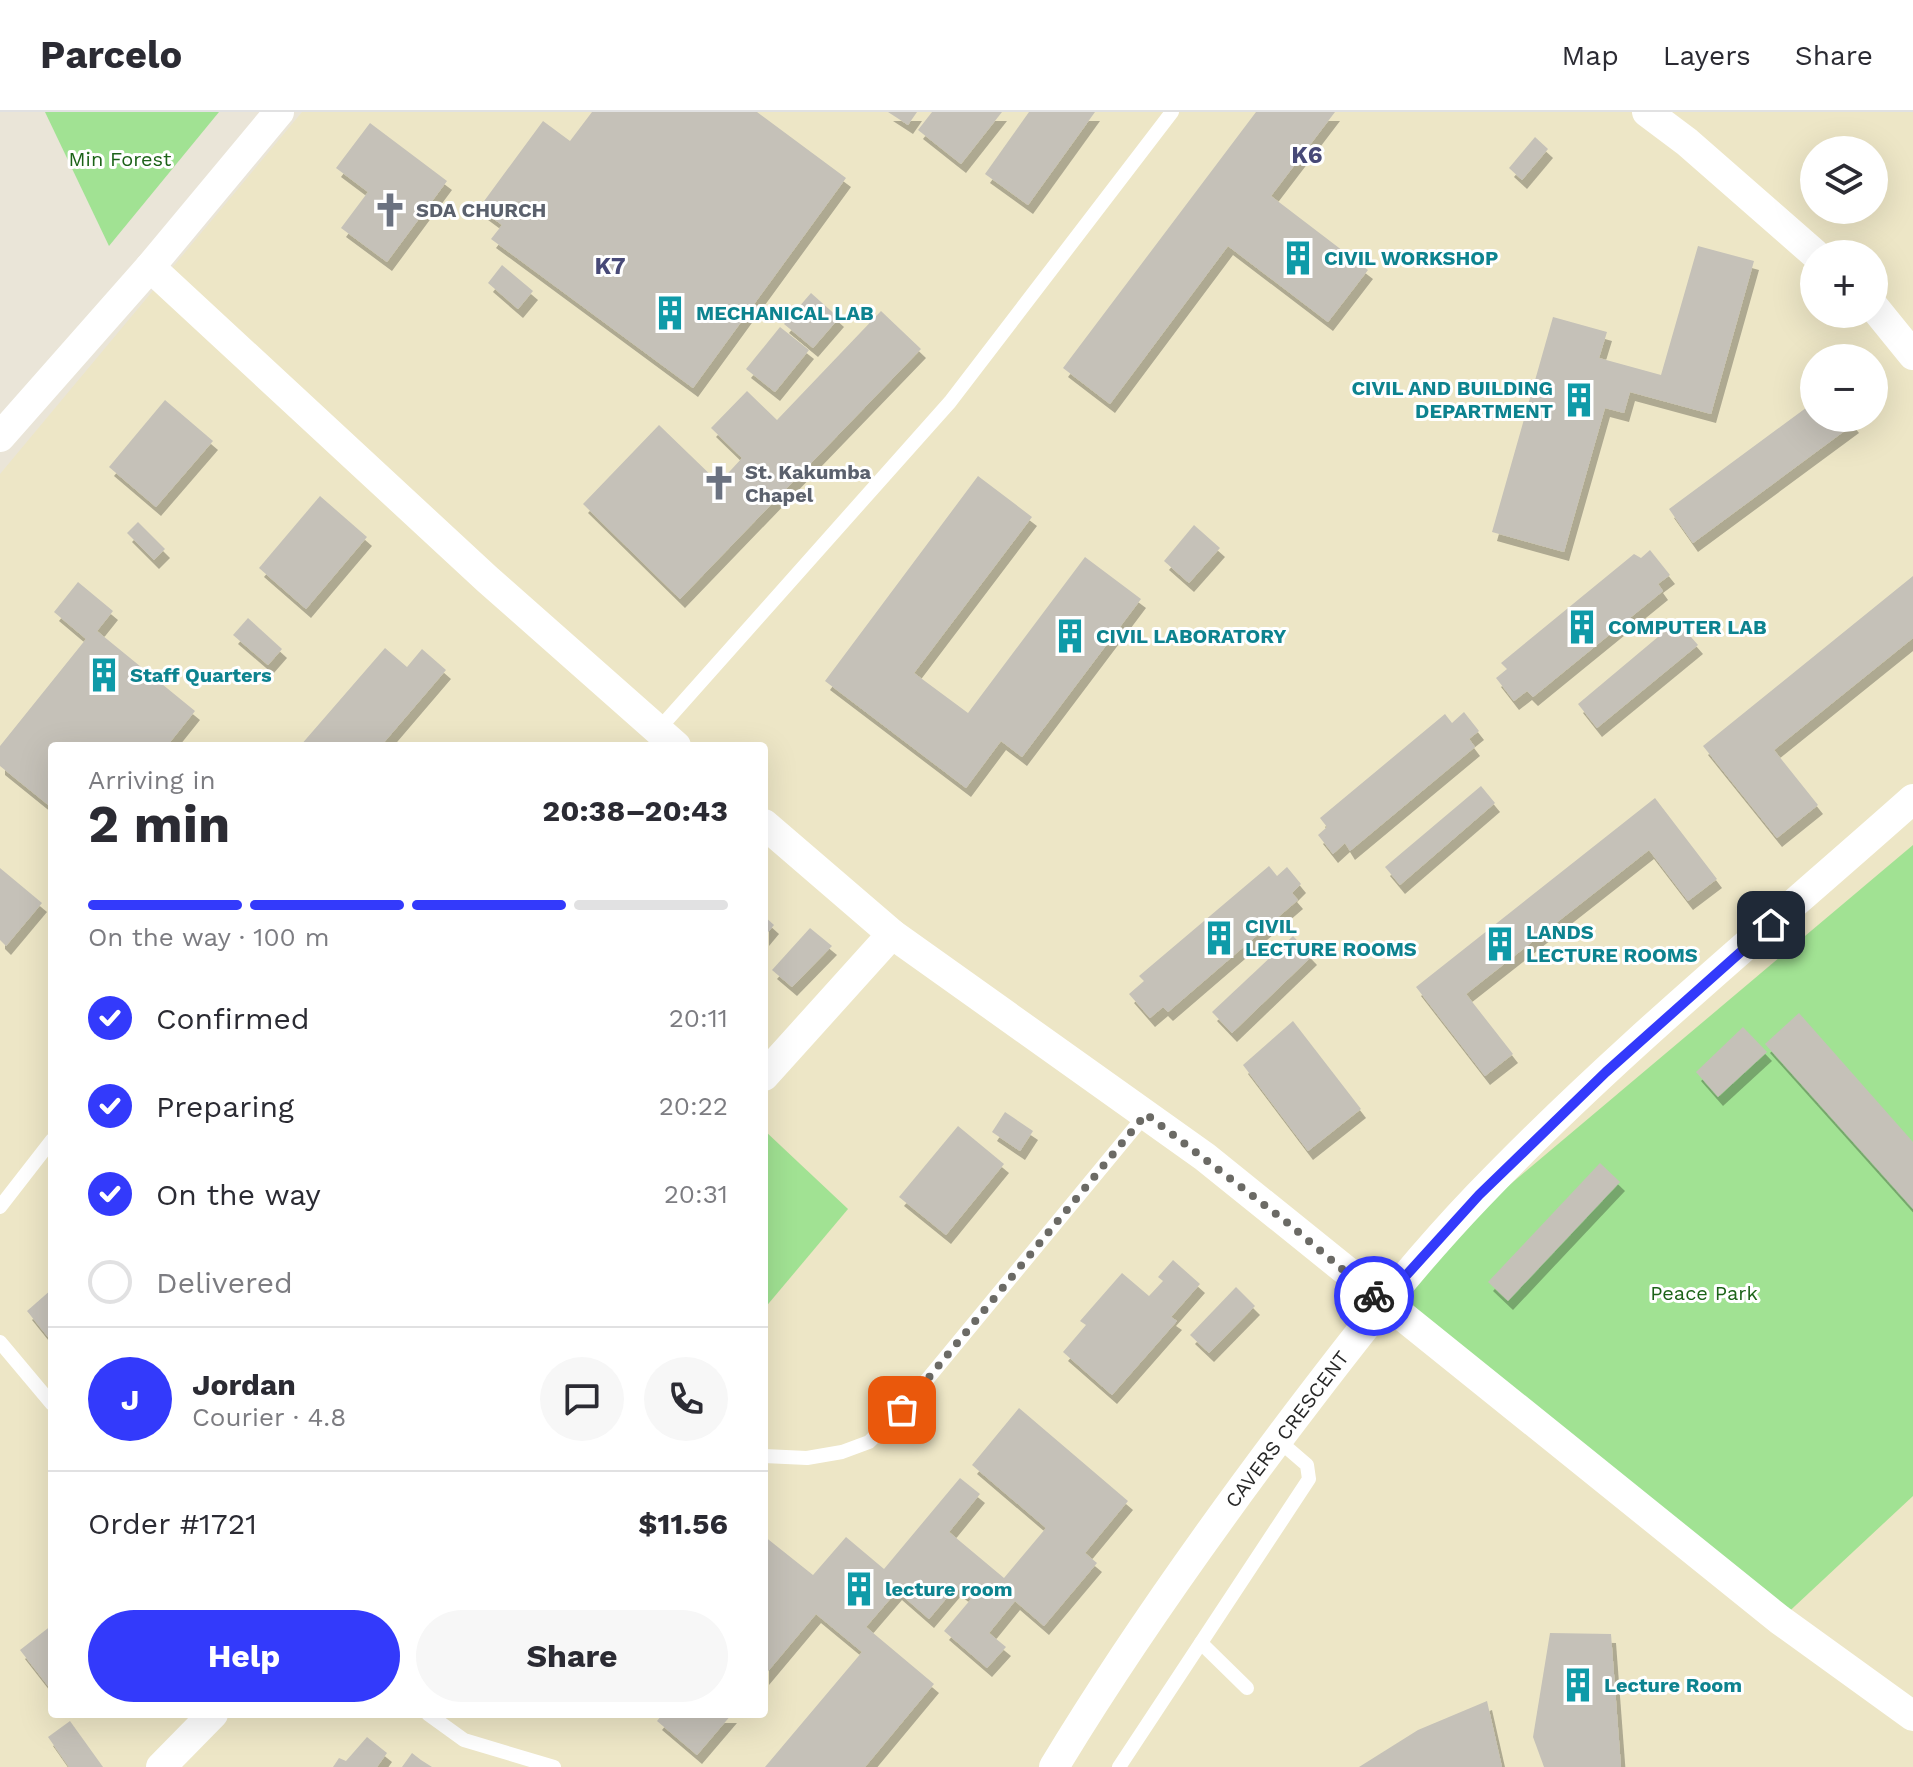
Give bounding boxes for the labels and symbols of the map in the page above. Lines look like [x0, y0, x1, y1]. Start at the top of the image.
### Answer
district label: K6 [1291, 141, 1323, 169]
park label: Min Forest [69, 147, 172, 171]
church icon: SDA CHURCH [371, 191, 409, 229]
place label: SDA CHURCH [416, 198, 546, 222]
building icon: CIVIL WORKSHOP [1279, 239, 1317, 277]
place label: CIVIL WORKSHOP [1324, 246, 1498, 270]
district label: K7 [594, 252, 626, 280]
building icon: MECHANICAL LAB [651, 294, 689, 332]
place label: MECHANICAL LAB [696, 301, 874, 325]
place label: CIVIL AND BUILDING DEPARTMENT [1351, 376, 1553, 423]
building icon: CIVIL AND BUILDING DEPARTMENT [1560, 381, 1598, 419]
place label: St. Kakumba Chapel [745, 460, 872, 507]
church icon: St. Kakumba Chapel [700, 464, 738, 502]
building icon: COMPUTER LAB [1563, 608, 1601, 646]
place label: COMPUTER LAB [1608, 615, 1767, 639]
building icon: CIVIL LABORATORY [1051, 617, 1089, 655]
place label: CIVIL LABORATORY [1096, 624, 1286, 648]
building icon: Staff Quarters [85, 656, 123, 694]
place label: Staff Quarters [130, 663, 272, 687]
pin [1737, 891, 1805, 959]
place label: CIVIL LECTURE ROOMS [1245, 914, 1417, 961]
building icon: CIVIL LECTURE ROOMS [1200, 919, 1238, 957]
place label: LANDS LECTURE ROOMS [1526, 920, 1698, 967]
building icon: LANDS LECTURE ROOMS [1481, 925, 1519, 963]
courier [1334, 1256, 1414, 1336]
park label: Peace Park [1650, 1281, 1758, 1305]
street label: CAVERS CRESCENT [1220, 1346, 1354, 1512]
pin [868, 1376, 936, 1444]
building icon: lecture room [840, 1570, 878, 1608]
place label: lecture room [885, 1577, 1013, 1601]
building icon: Lecture Room [1559, 1666, 1597, 1704]
place label: Lecture Room [1604, 1673, 1742, 1697]

